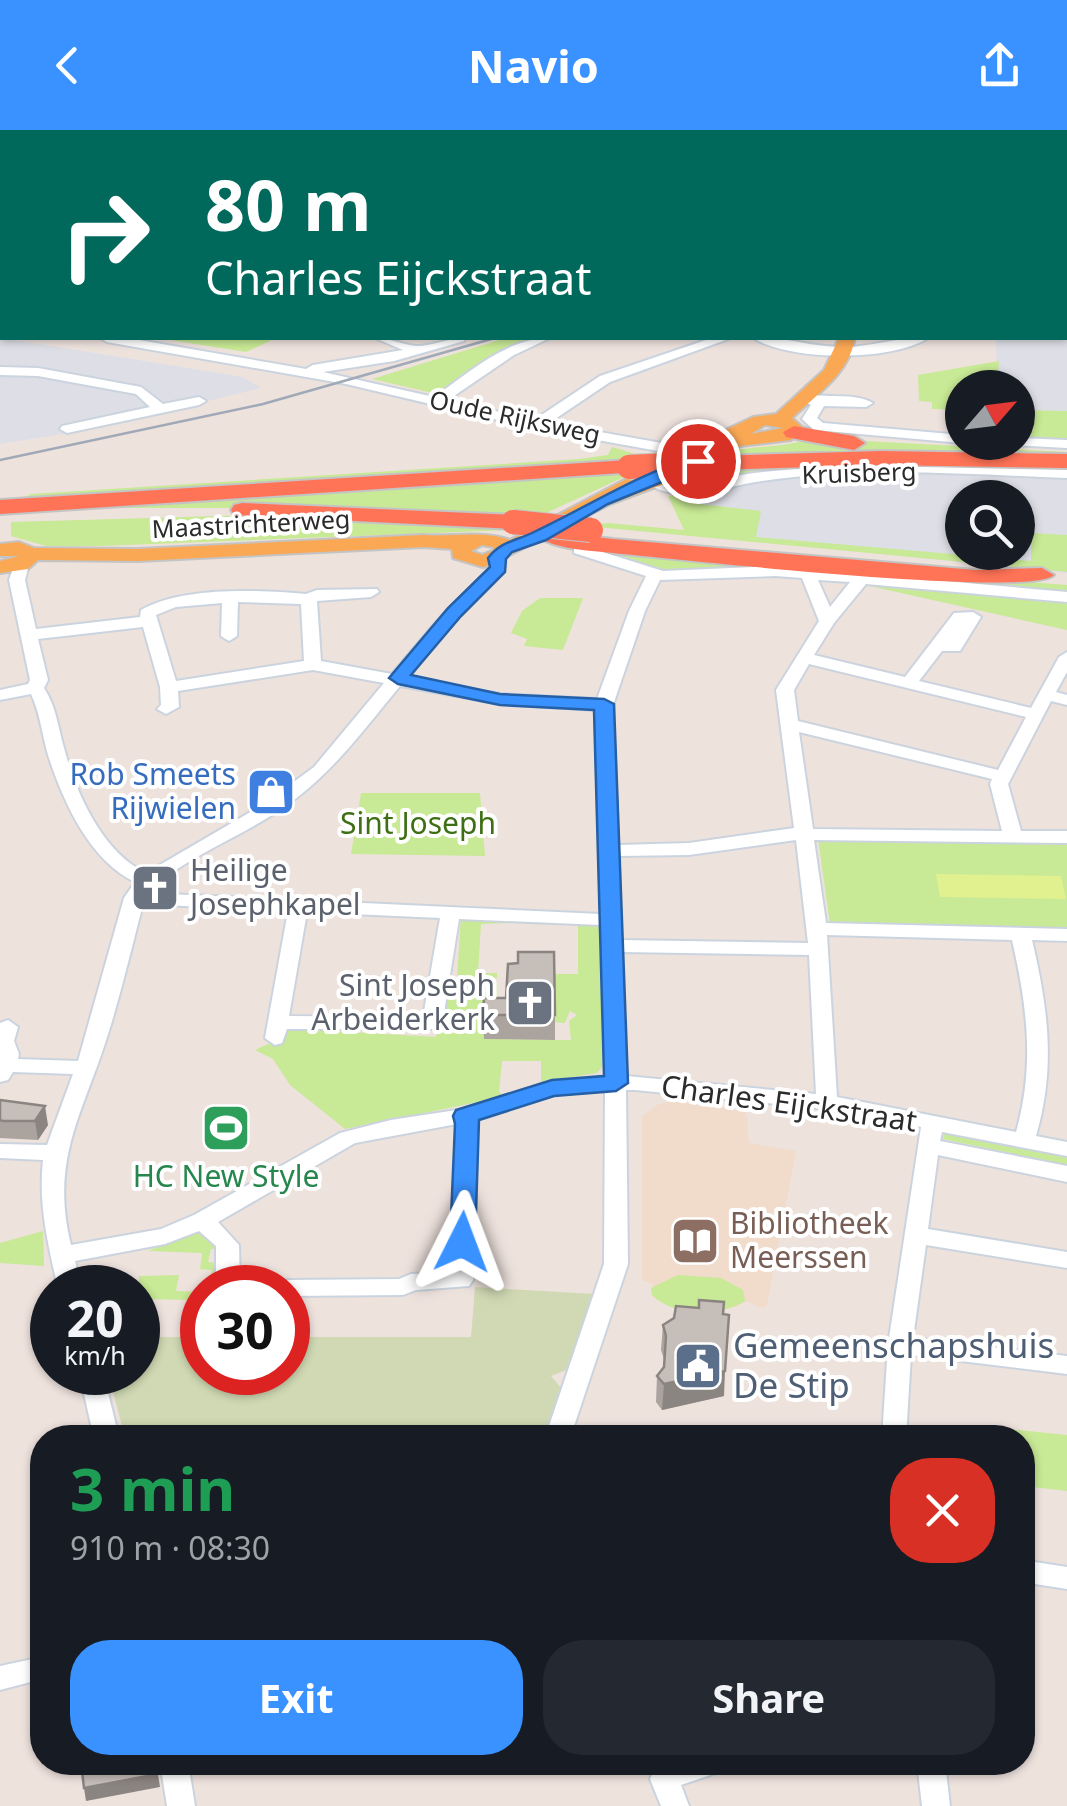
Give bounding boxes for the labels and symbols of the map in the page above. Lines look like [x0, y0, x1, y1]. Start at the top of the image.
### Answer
north arrow [945, 370, 1035, 460]
street label: Oude Rijksweg [427, 381, 604, 451]
pin [656, 419, 741, 504]
street label: Kruisberg [801, 453, 917, 491]
street label: Maastrichterweg [151, 501, 351, 545]
place label: Rob Smeets Rijwielen [69, 753, 236, 828]
shop icon: Rob Smeets Rijwielen [245, 766, 297, 818]
park label: Sint Joseph [340, 802, 496, 843]
place label: Heilige Josephkapel [187, 849, 361, 924]
church icon: Heilige Josephkapel [129, 862, 181, 914]
place label: Sint Joseph Arbeiderkerk [311, 964, 495, 1039]
church icon: Sint Joseph Arbeiderkerk [504, 977, 556, 1029]
street label: Charles Eijckstraat [659, 1064, 920, 1141]
sports icon: HC New Style [200, 1102, 252, 1154]
place label: HC New Style [133, 1155, 319, 1196]
position arrow [410, 1190, 514, 1294]
place label: Bibliotheek Meerssen [730, 1202, 889, 1277]
library icon: Bibliotheek Meerssen [669, 1215, 721, 1267]
speed limit sign: 30 [180, 1265, 310, 1395]
place label: Gemeenschapshuis De Stip [733, 1321, 1054, 1408]
public building icon: Gemeenschapshuis De Stip [672, 1340, 724, 1392]

